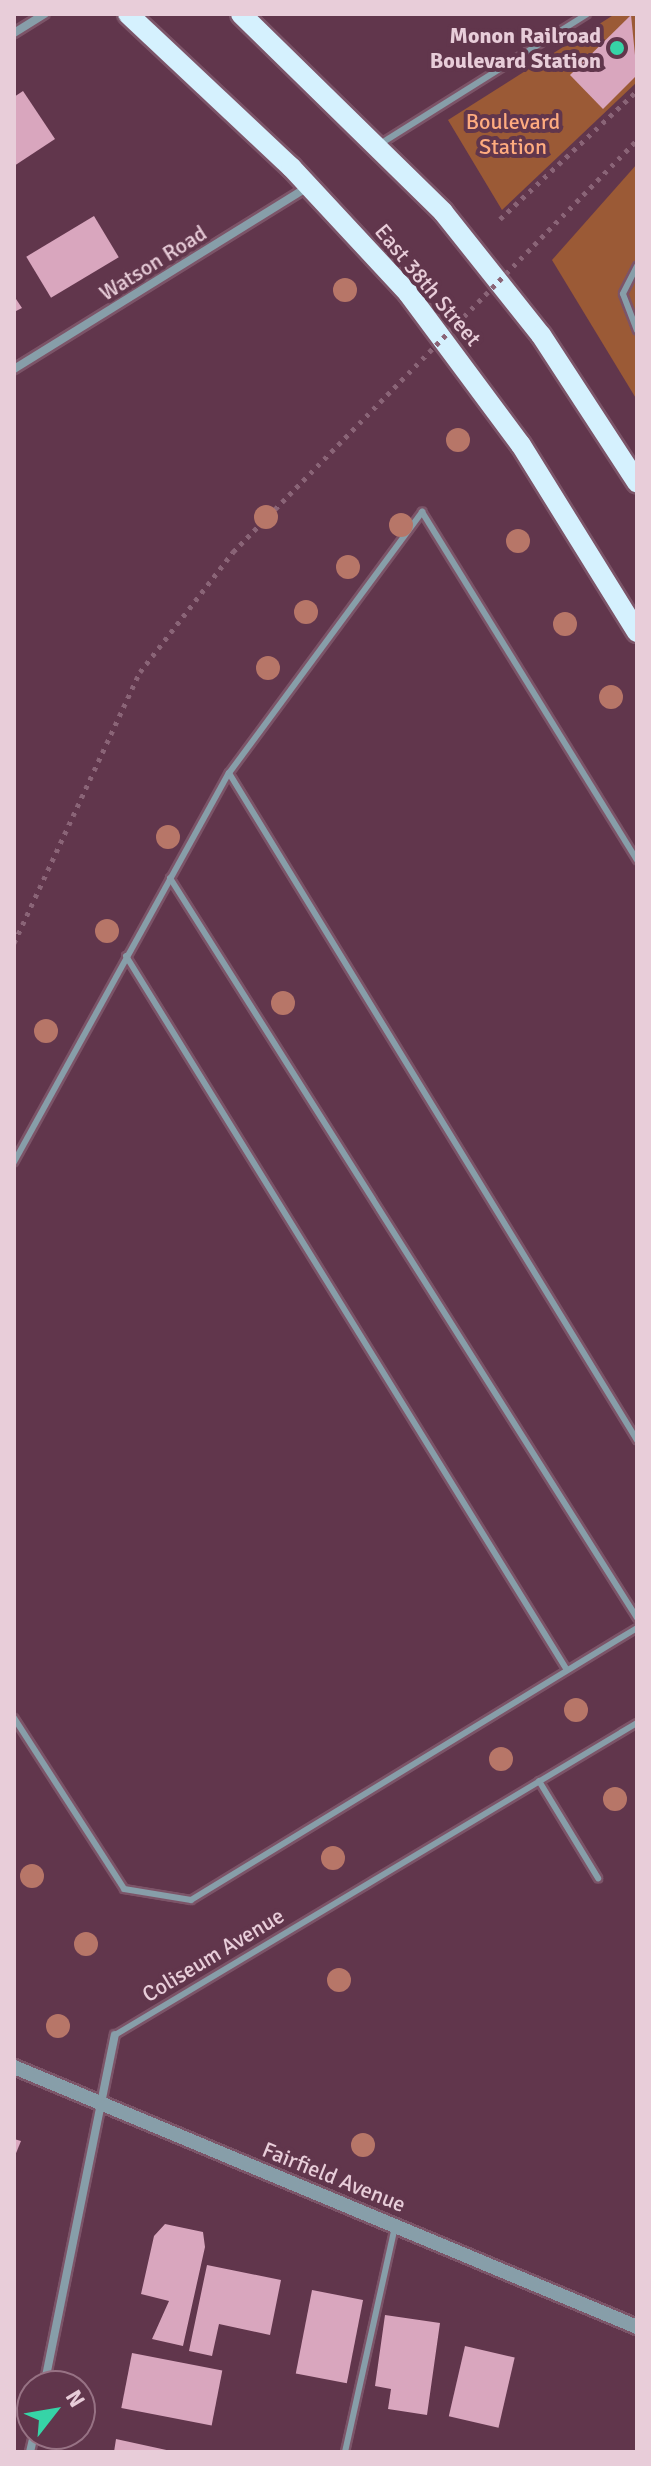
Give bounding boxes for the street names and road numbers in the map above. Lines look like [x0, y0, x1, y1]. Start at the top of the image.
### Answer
street label: East 38th Street [369, 219, 487, 351]
street label: Watson Road [94, 220, 212, 306]
street label: Coliseum Avenue [137, 1902, 289, 2008]
street label: Fairfield Avenue [259, 2136, 409, 2218]

